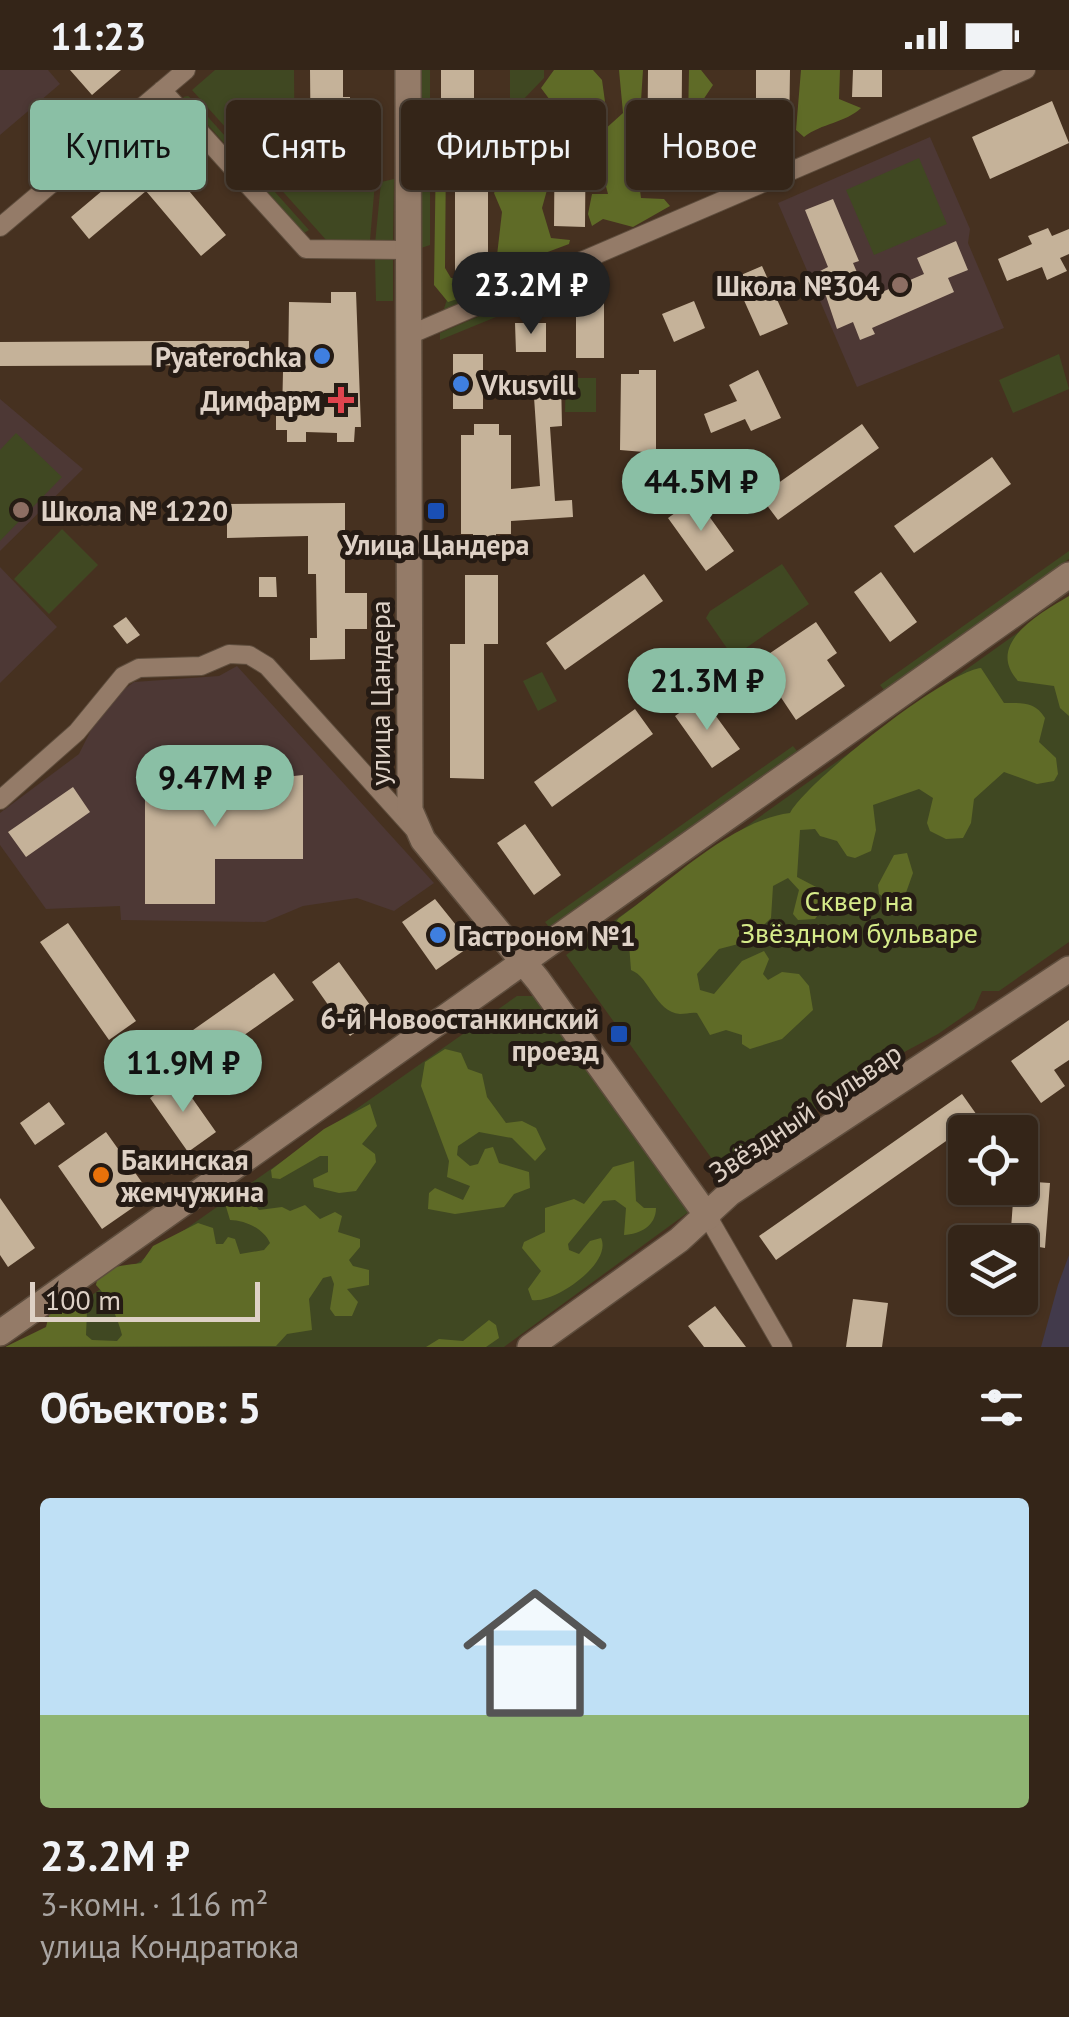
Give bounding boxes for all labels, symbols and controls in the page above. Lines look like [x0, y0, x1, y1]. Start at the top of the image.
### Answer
text: 11:23 [50, 11, 146, 60]
chip: Купить [30, 100, 206, 190]
chip: Снять [226, 100, 381, 190]
chip: Фильтры [401, 100, 606, 190]
chip: Новое [626, 100, 793, 190]
pin: 23.2M ₽ [439, 252, 623, 337]
text: 23.2M ₽ [474, 263, 588, 305]
place label: Школа №304 [716, 267, 880, 304]
marker: Школа №304 [889, 274, 911, 296]
place label: Pyaterochka [155, 338, 302, 375]
marker: Pyaterochka [311, 345, 333, 367]
place label: Vkusvill [480, 366, 577, 403]
marker: Vkusvill [450, 373, 472, 395]
place label: Димфарм [200, 382, 321, 419]
marker: Димфарм [330, 389, 352, 411]
pin: 44.5M ₽ [609, 449, 793, 534]
text: 44.5M ₽ [644, 460, 758, 502]
place label: Школа № 1220 [41, 492, 228, 529]
marker: Школа № 1220 [10, 499, 32, 521]
marker: Улица Цандера [425, 500, 447, 522]
place label: Улица Цандера [342, 526, 529, 563]
street label: улица Цандера [361, 600, 398, 786]
pin: 21.3M ₽ [615, 648, 799, 733]
text: 21.3M ₽ [650, 659, 764, 701]
pin: 9.47M ₽ [123, 745, 307, 830]
text: 9.47M ₽ [158, 756, 272, 798]
park label: Сквер на Звёздном бульваре [740, 882, 978, 951]
place label: Гастроном №1 [458, 917, 636, 954]
marker: Гастроном №1 [427, 924, 449, 946]
place label: 6-й Новоостанкинский проезд [320, 1000, 599, 1069]
marker: 6-й Новоостанкинский проезд [608, 1023, 630, 1045]
pin: 11.9M ₽ [91, 1030, 275, 1115]
street label: Звёздный бульвар [702, 1034, 908, 1190]
text: 11.9M ₽ [126, 1041, 240, 1083]
map controls [948, 1115, 1038, 1315]
button: locate [948, 1115, 1038, 1205]
place label: Бакинская жемчужина [120, 1141, 264, 1210]
marker: Бакинская жемчужина [90, 1164, 112, 1186]
button: layers [948, 1225, 1038, 1315]
scale bar [30, 1277, 260, 1322]
text: 100 m [45, 1281, 121, 1318]
text: Объектов: 5 [40, 1380, 261, 1435]
icon: filters [974, 1380, 1029, 1435]
icon: home [445, 1563, 625, 1743]
text: 23.2M ₽ [40, 1828, 190, 1883]
text: 3-комн. · 116 m² [40, 1883, 268, 1925]
text: улица Кондратюка [40, 1925, 299, 1967]

